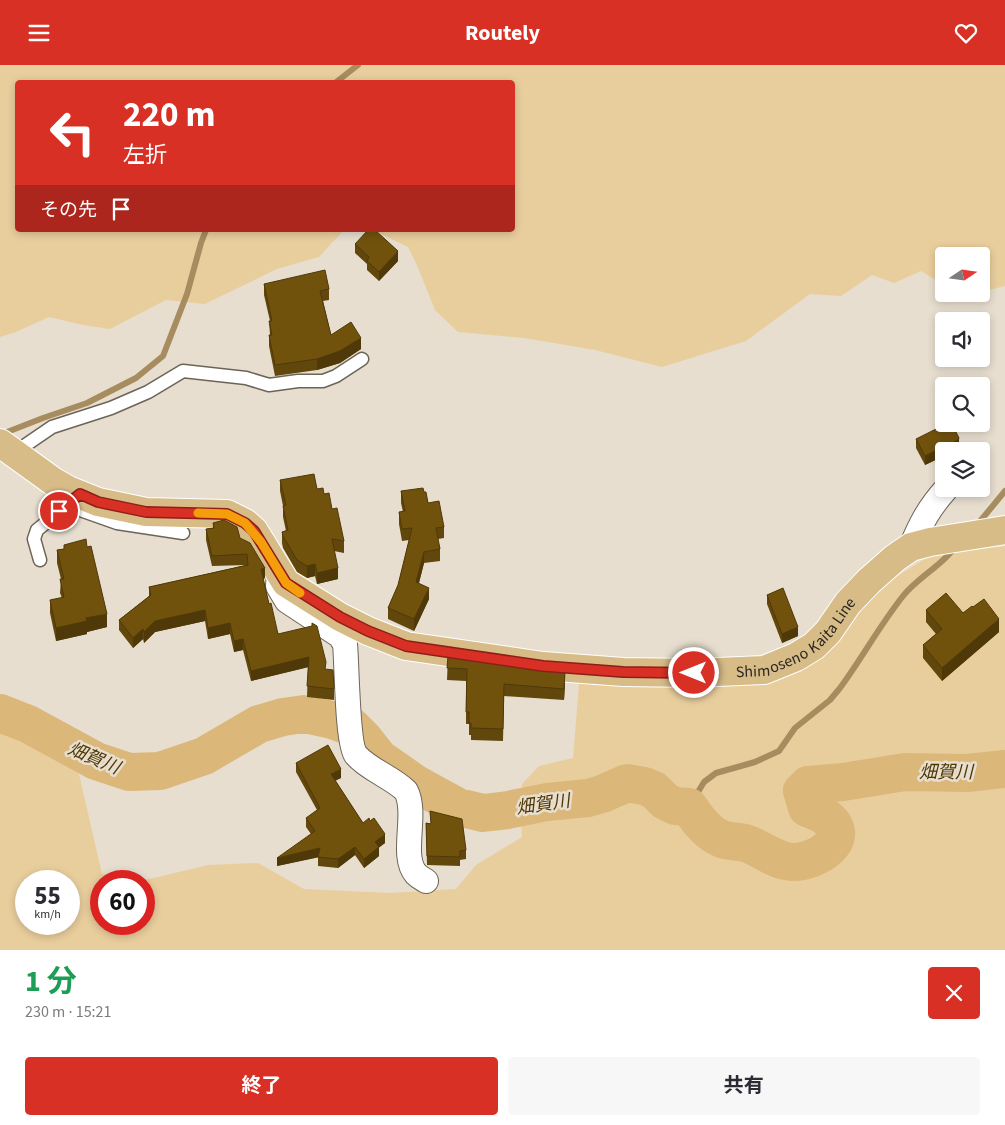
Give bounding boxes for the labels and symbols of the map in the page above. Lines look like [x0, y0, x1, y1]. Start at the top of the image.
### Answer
north arrow [935, 247, 990, 303]
pin [38, 490, 80, 532]
street label: Shimoseno Kaita Line [735, 592, 861, 683]
position arrow [667, 646, 719, 698]
water label: 畑賀川 [64, 736, 125, 781]
water label: 畑賀川 [919, 760, 975, 785]
water label: 畑賀川 [515, 788, 574, 821]
speed limit sign: 60 [90, 870, 155, 935]

